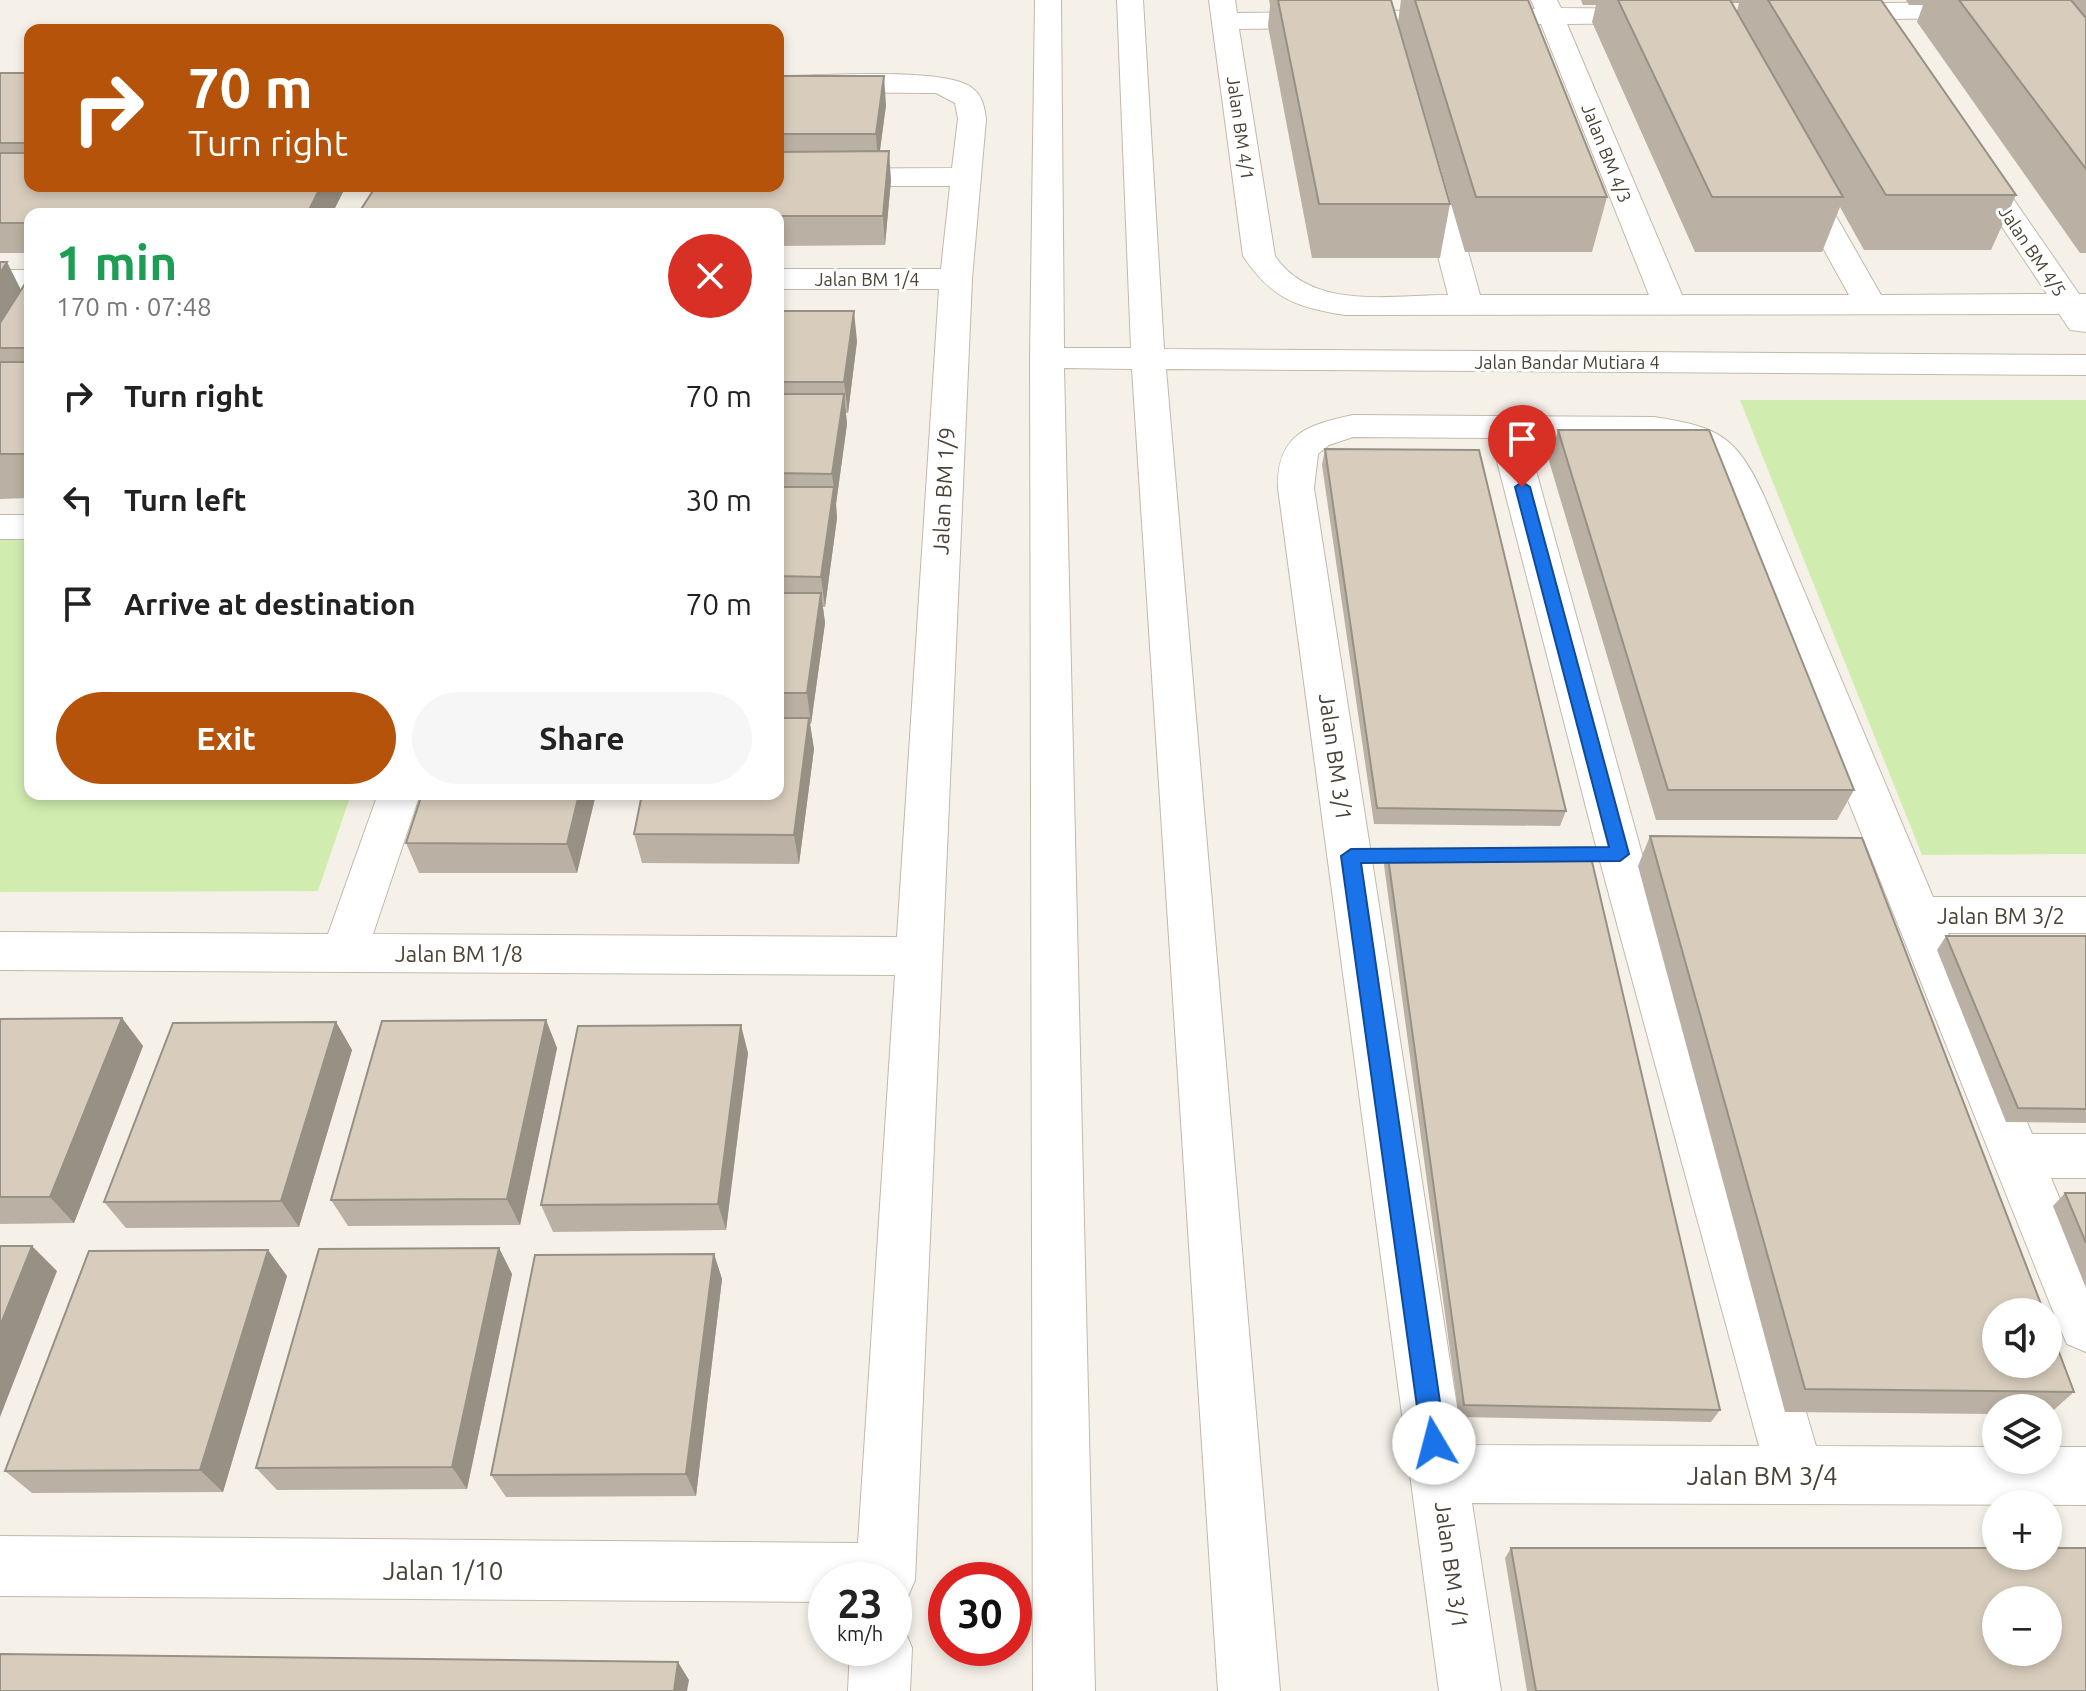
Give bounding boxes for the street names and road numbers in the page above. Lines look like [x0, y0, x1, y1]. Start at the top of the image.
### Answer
street label: Jalan BM 4/1 [1224, 75, 1258, 181]
street label: Jalan BM 4/3 [1578, 101, 1636, 205]
street label: Jalan BM 4/5 [1995, 202, 2071, 300]
street label: Jalan BM 1/4 [815, 269, 919, 289]
street label: Jalan Bandar Mutiara 4 [1474, 352, 1660, 372]
street label: Jalan BM 1/9 [927, 426, 959, 556]
street label: Jalan BM 3/1 [1315, 692, 1357, 822]
street label: Jalan BM 3/2 [1937, 903, 2065, 928]
street label: Jalan BM 1/8 [395, 941, 523, 966]
street label: Jalan BM 3/4 [1686, 1461, 1838, 1490]
street label: Jalan BM 3/1 [1431, 1500, 1473, 1630]
street label: Jalan 1/10 [383, 1556, 503, 1585]

